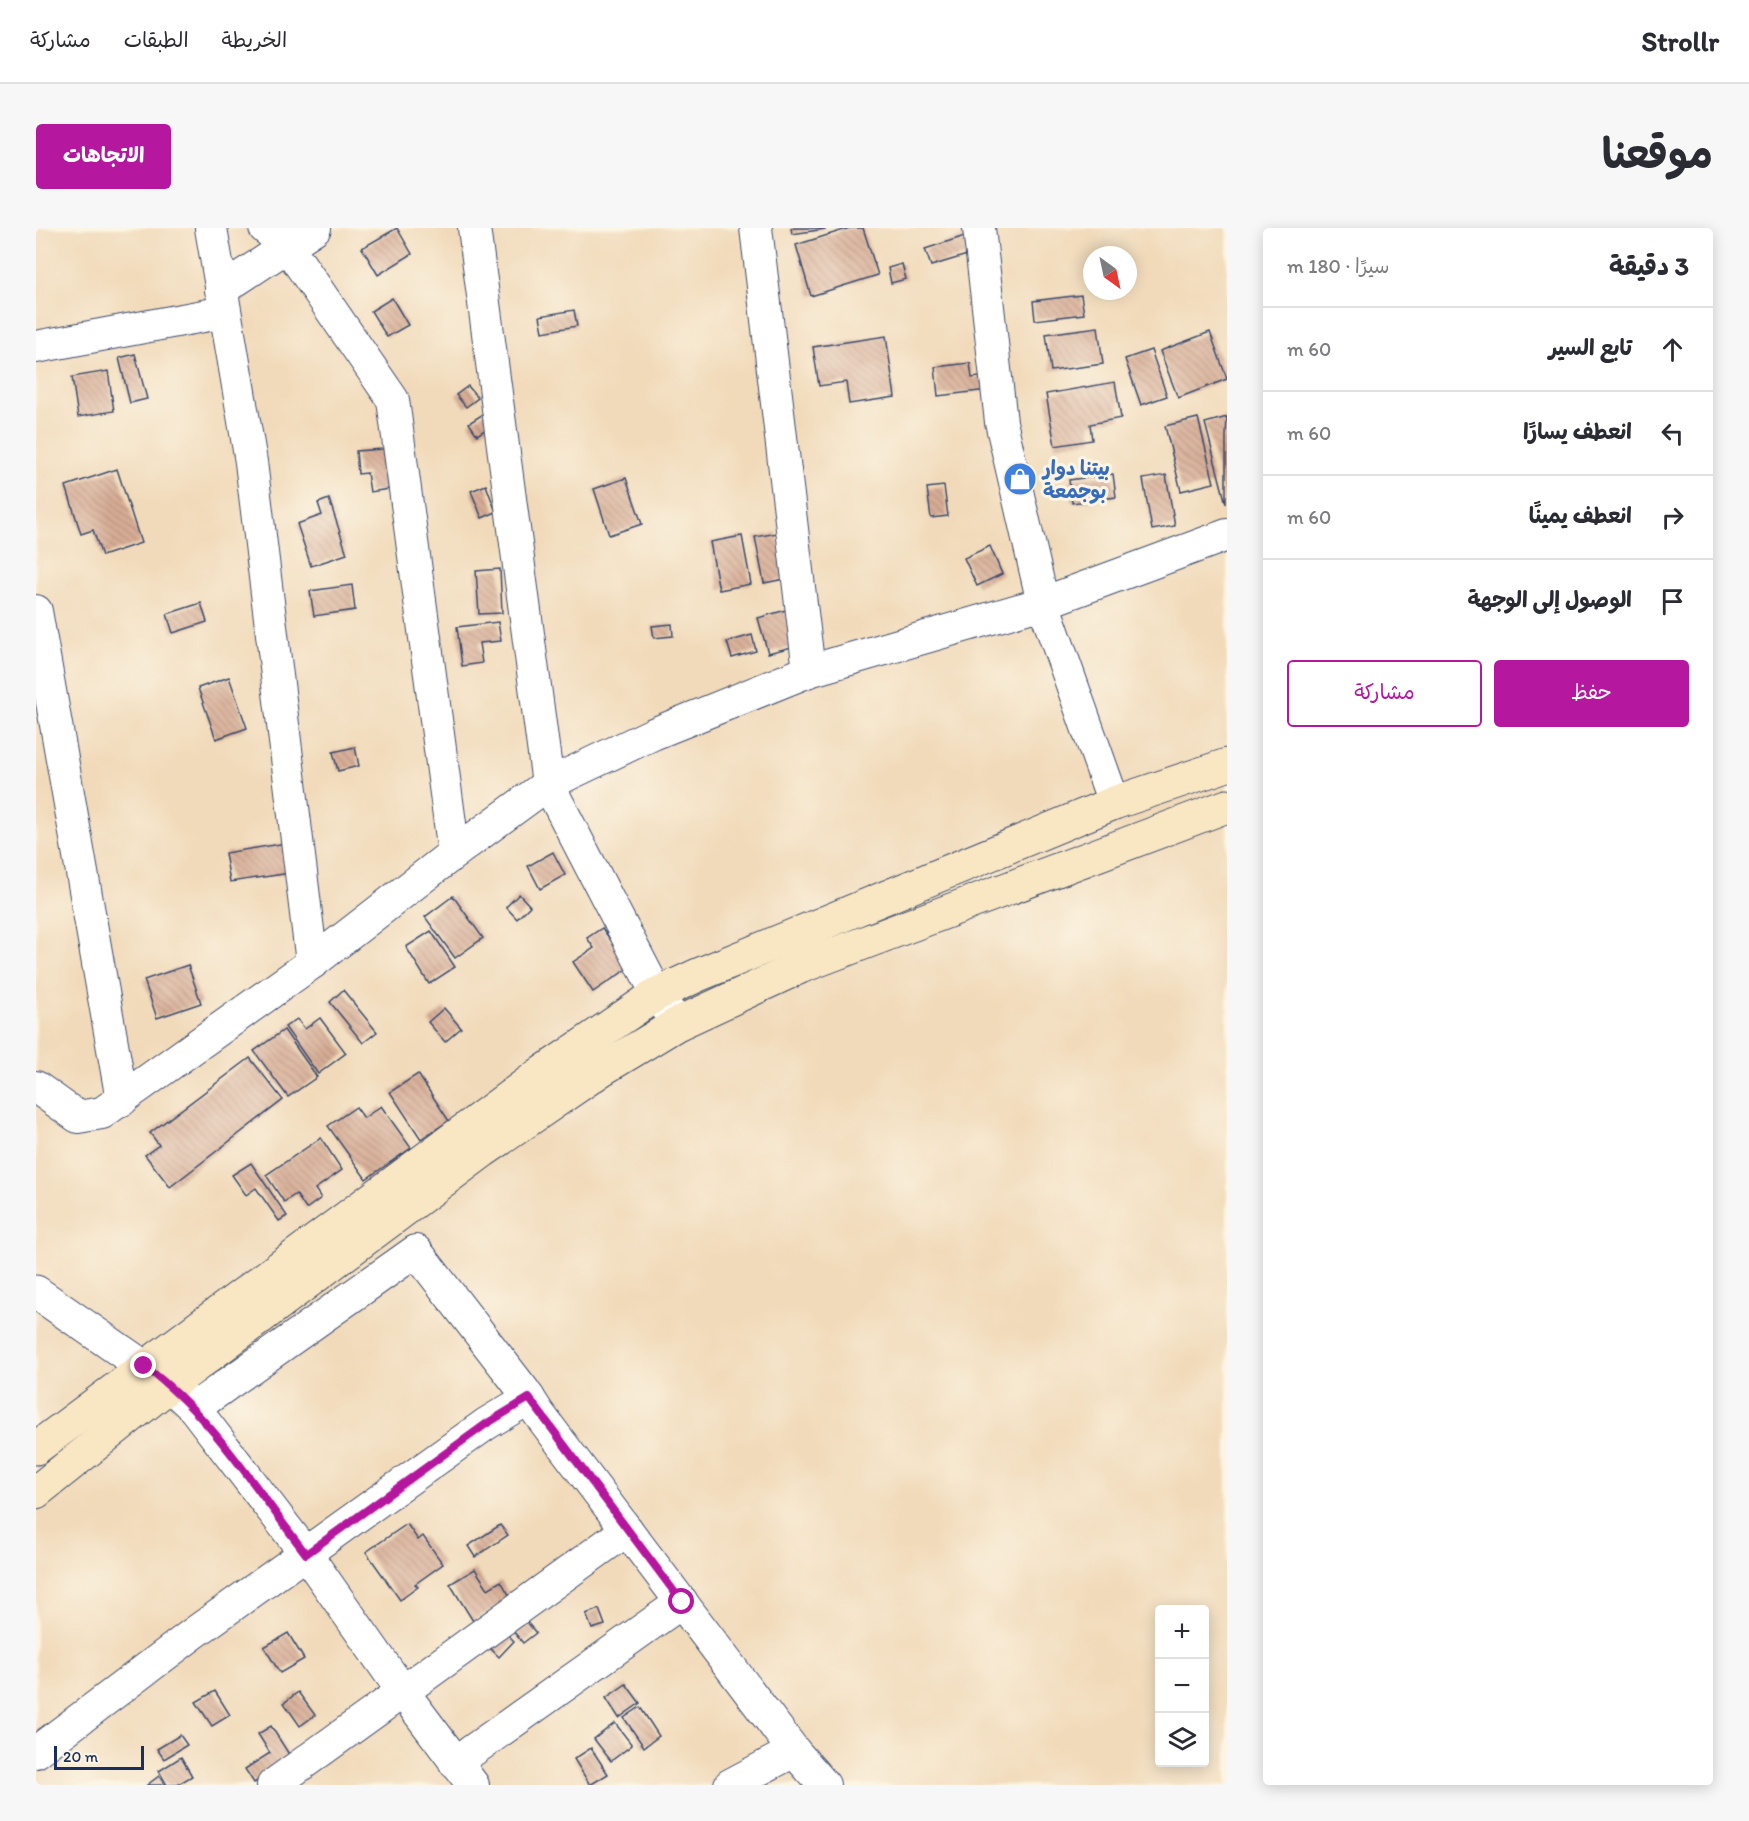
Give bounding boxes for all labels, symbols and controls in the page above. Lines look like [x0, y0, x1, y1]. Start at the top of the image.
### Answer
text: Strollr [1641, 24, 1719, 58]
text: مشاركة [30, 27, 91, 52]
text: الطبقات [124, 27, 189, 52]
text: الخريطة [222, 27, 287, 52]
button: الاتجاهات [36, 124, 171, 189]
text: موقعنا [1602, 128, 1713, 179]
north arrow [1083, 246, 1137, 300]
text: 3 دقيقة [1609, 250, 1689, 282]
text: سيرًا · 180 m [1287, 254, 1390, 278]
icon: ahead [1656, 333, 1689, 366]
text: تابع السير [1549, 334, 1632, 361]
text: 60 m [1287, 337, 1331, 361]
icon: left [1656, 417, 1689, 450]
text: انعطف يسارًا [1523, 418, 1632, 445]
text: 60 m [1287, 421, 1331, 445]
place label: بيتنا دوار بوجمعة [1041, 456, 1110, 504]
shop icon: بيتنا دوار بوجمعة [1002, 461, 1038, 497]
icon: right [1656, 501, 1689, 534]
text: انعطف يمينًا [1529, 502, 1632, 529]
text: 60 m [1287, 505, 1331, 529]
icon: arrive [1656, 585, 1689, 618]
text: الوصول إلى الوجهة [1467, 586, 1632, 613]
button: مشاركة [1287, 660, 1482, 727]
button: حفظ [1494, 660, 1689, 727]
route end [130, 1352, 156, 1378]
route start [668, 1588, 694, 1614]
map controls [1155, 1605, 1209, 1767]
button: + [1155, 1605, 1209, 1659]
button: − [1155, 1659, 1209, 1713]
button: layers [1155, 1713, 1209, 1767]
scale bar [54, 1743, 144, 1770]
text: 20 m [63, 1747, 98, 1766]

